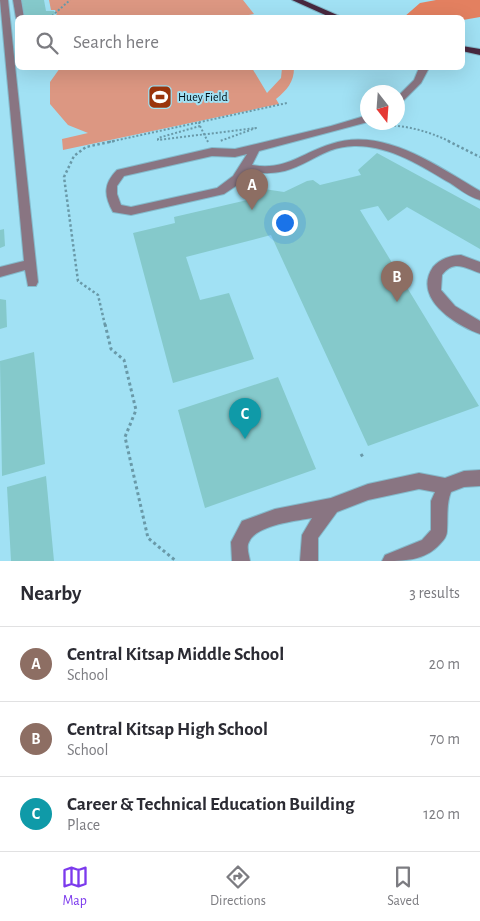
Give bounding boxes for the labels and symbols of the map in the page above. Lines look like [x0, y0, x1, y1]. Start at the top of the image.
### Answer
sports icon: Huey Field [147, 84, 173, 110]
north arrow [360, 85, 405, 130]
place label: Huey Field [178, 91, 228, 104]
pin: A [236, 169, 268, 210]
your location [272, 210, 298, 236]
pin: B [381, 261, 413, 302]
pin: C [229, 398, 261, 439]

